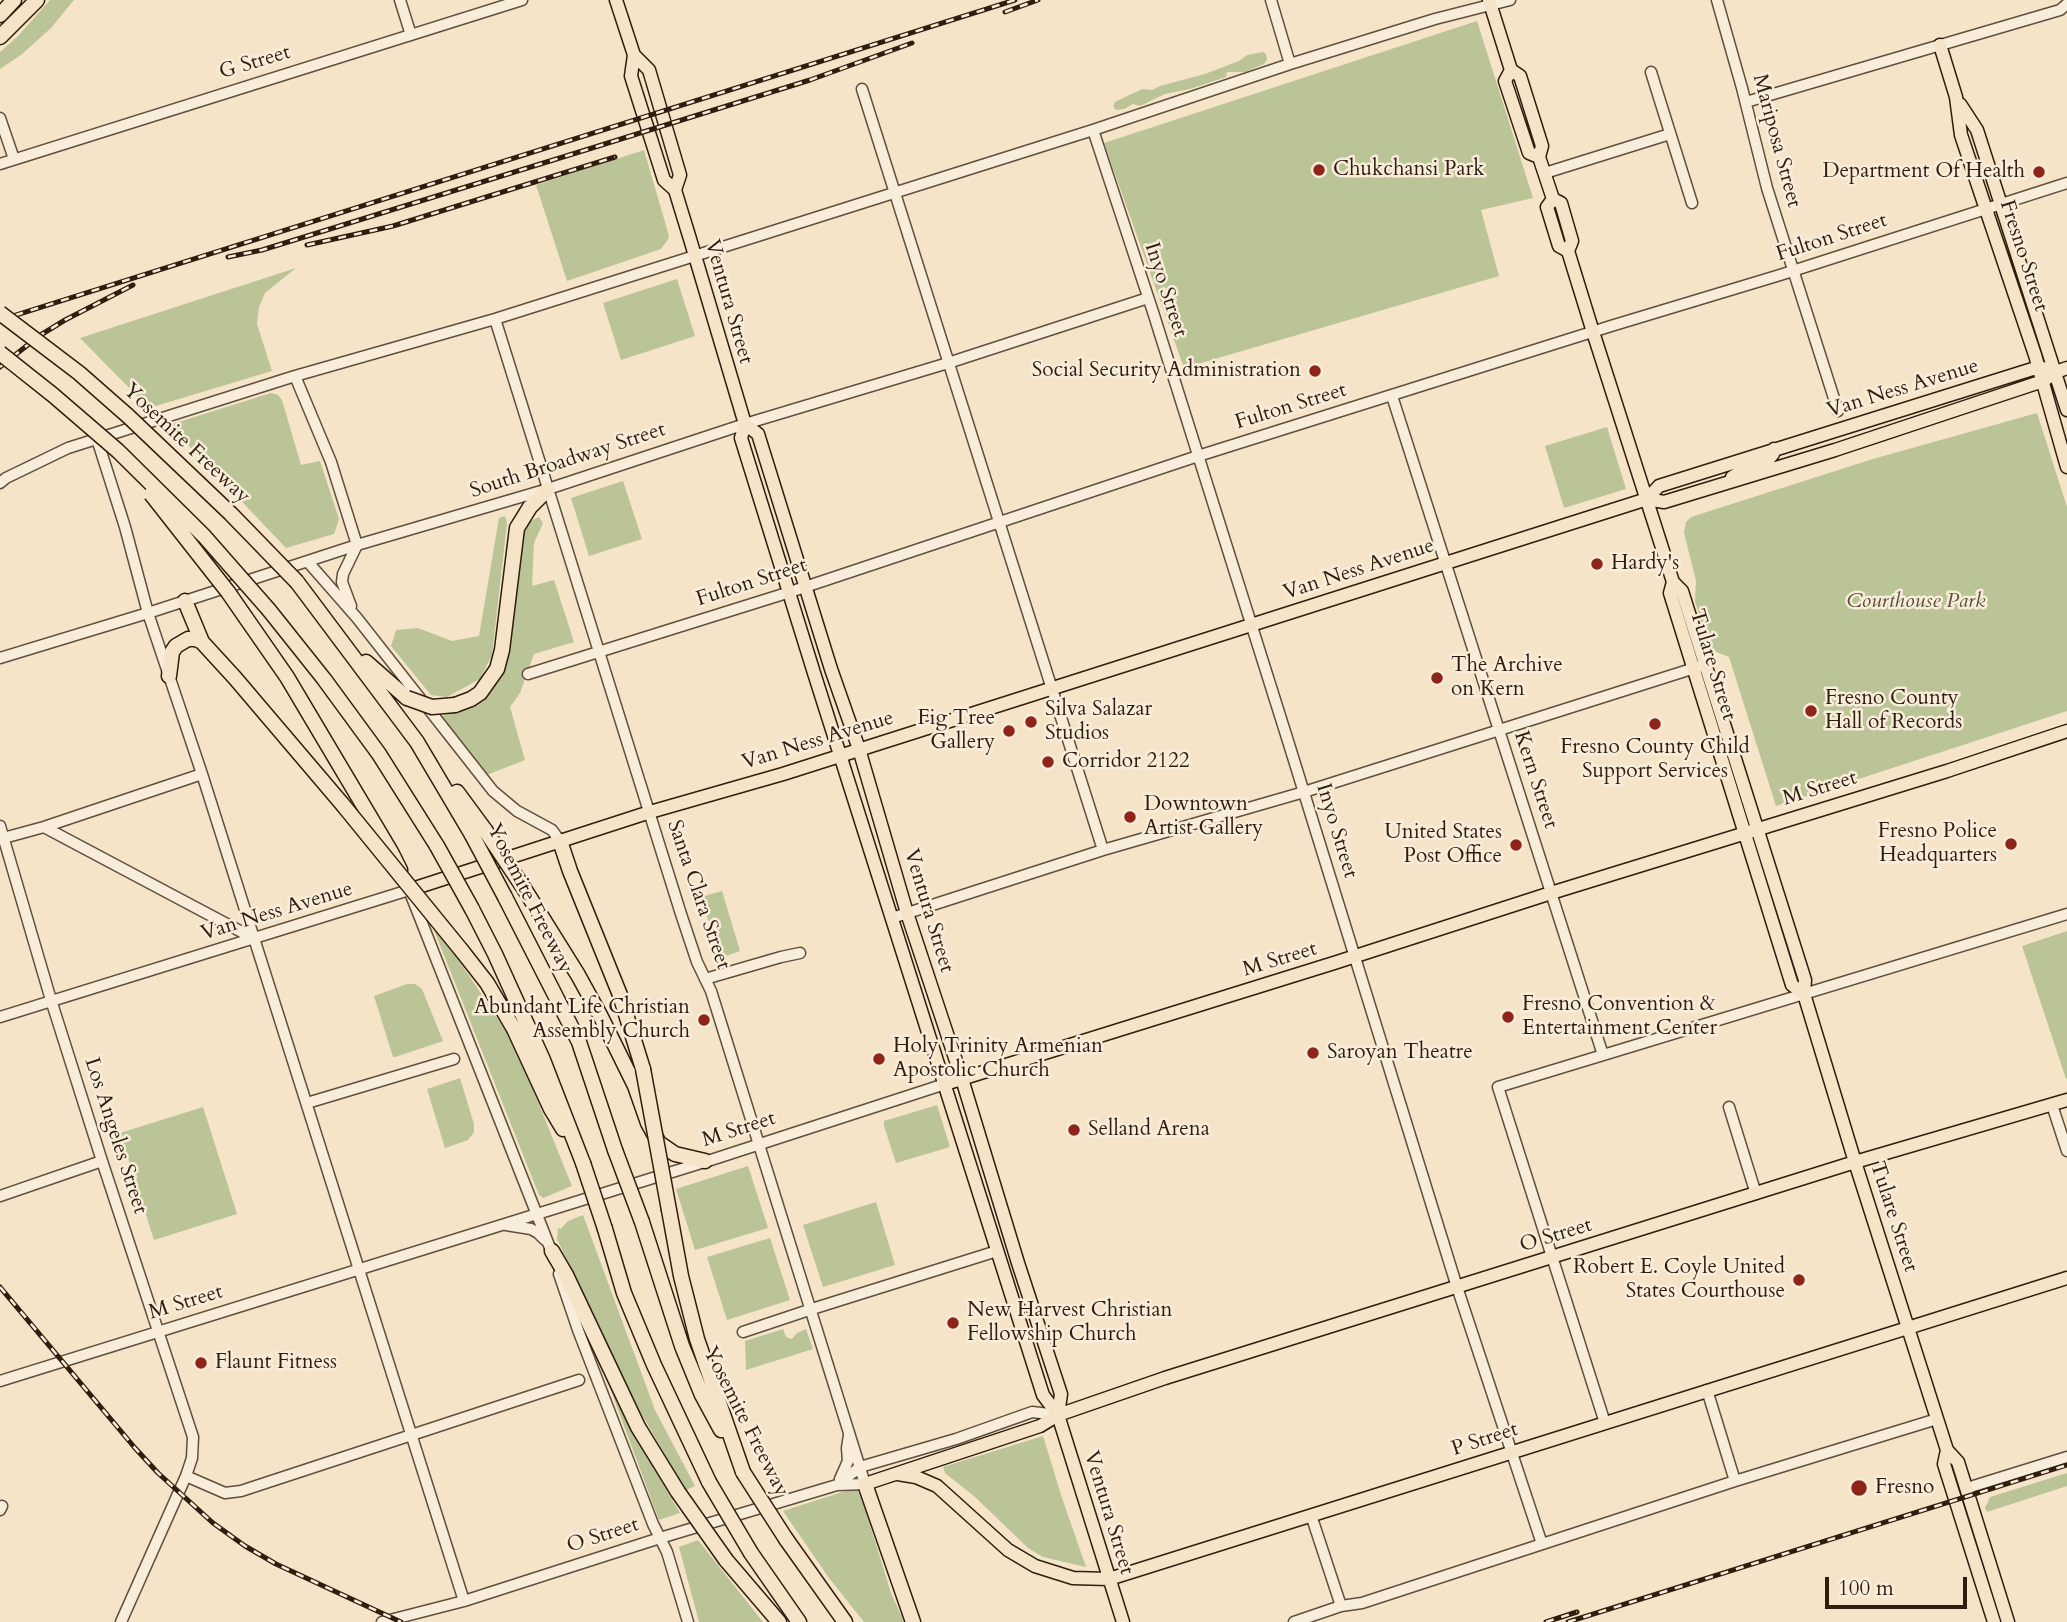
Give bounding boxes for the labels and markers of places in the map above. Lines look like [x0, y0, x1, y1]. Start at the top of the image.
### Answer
place label: Chukchansi Park [1333, 157, 1484, 183]
place label: Department Of Health [1822, 159, 2025, 185]
marker: Chukchansi Park [1311, 162, 1327, 178]
marker: Department Of Health [2031, 164, 2047, 180]
place label: Social Security Administration [1032, 358, 1301, 384]
marker: Social Security Administration [1307, 363, 1323, 379]
place label: Hardy's [1611, 551, 1679, 577]
marker: Hardy's [1589, 556, 1605, 572]
place label: The Archive on Kern [1451, 653, 1563, 703]
marker: The Archive on Kern [1429, 670, 1445, 686]
place label: Fresno County Hall of Records [1825, 686, 1962, 736]
place label: Silva Salazar Studios [1045, 697, 1152, 747]
marker: Fresno County Hall of Records [1803, 703, 1819, 719]
place label: Fig Tree Gallery [918, 706, 995, 756]
marker: Silva Salazar Studios [1023, 714, 1039, 730]
marker: Fresno County Child Support Services [1647, 716, 1663, 732]
marker: Fig Tree Gallery [1001, 723, 1017, 739]
place label: Fresno County Child Support Services [1560, 735, 1750, 785]
place label: Corridor 2122 [1062, 749, 1189, 775]
marker: Corridor 2122 [1040, 754, 1056, 770]
place label: Downtown Artist Gallery [1144, 792, 1263, 842]
marker: Downtown Artist Gallery [1122, 809, 1138, 825]
place label: Fresno Police Headquarters [1878, 819, 1997, 869]
place label: United States Post Office [1385, 820, 1502, 870]
marker: Fresno Police Headquarters [2003, 836, 2019, 852]
marker: United States Post Office [1508, 837, 1524, 853]
place label: Fresno Convention & Entertainment Center [1522, 992, 1717, 1042]
place label: Abundant Life Christian Assembly Church [474, 995, 690, 1045]
marker: Fresno Convention & Entertainment Center [1500, 1009, 1516, 1025]
marker: Abundant Life Christian Assembly Church [696, 1012, 712, 1028]
place label: Holy Trinity Armenian Apostolic Church [893, 1034, 1103, 1084]
place label: Saroyan Theatre [1327, 1040, 1473, 1066]
marker: Saroyan Theatre [1305, 1045, 1321, 1061]
marker: Holy Trinity Armenian Apostolic Church [871, 1051, 887, 1067]
place label: Selland Arena [1088, 1117, 1210, 1143]
marker: Selland Arena [1066, 1122, 1082, 1138]
place label: Robert E. Coyle United States Courthouse [1573, 1255, 1785, 1305]
marker: Robert E. Coyle United States Courthouse [1791, 1272, 1807, 1288]
place label: New Harvest Christian Fellowship Church [967, 1298, 1172, 1348]
marker: New Harvest Christian Fellowship Church [945, 1315, 961, 1331]
place label: Flaunt Fitness [215, 1350, 337, 1376]
marker: Flaunt Fitness [193, 1355, 209, 1371]
place label: Fresno [1875, 1475, 1934, 1501]
marker: Fresno [1849, 1478, 1869, 1498]

